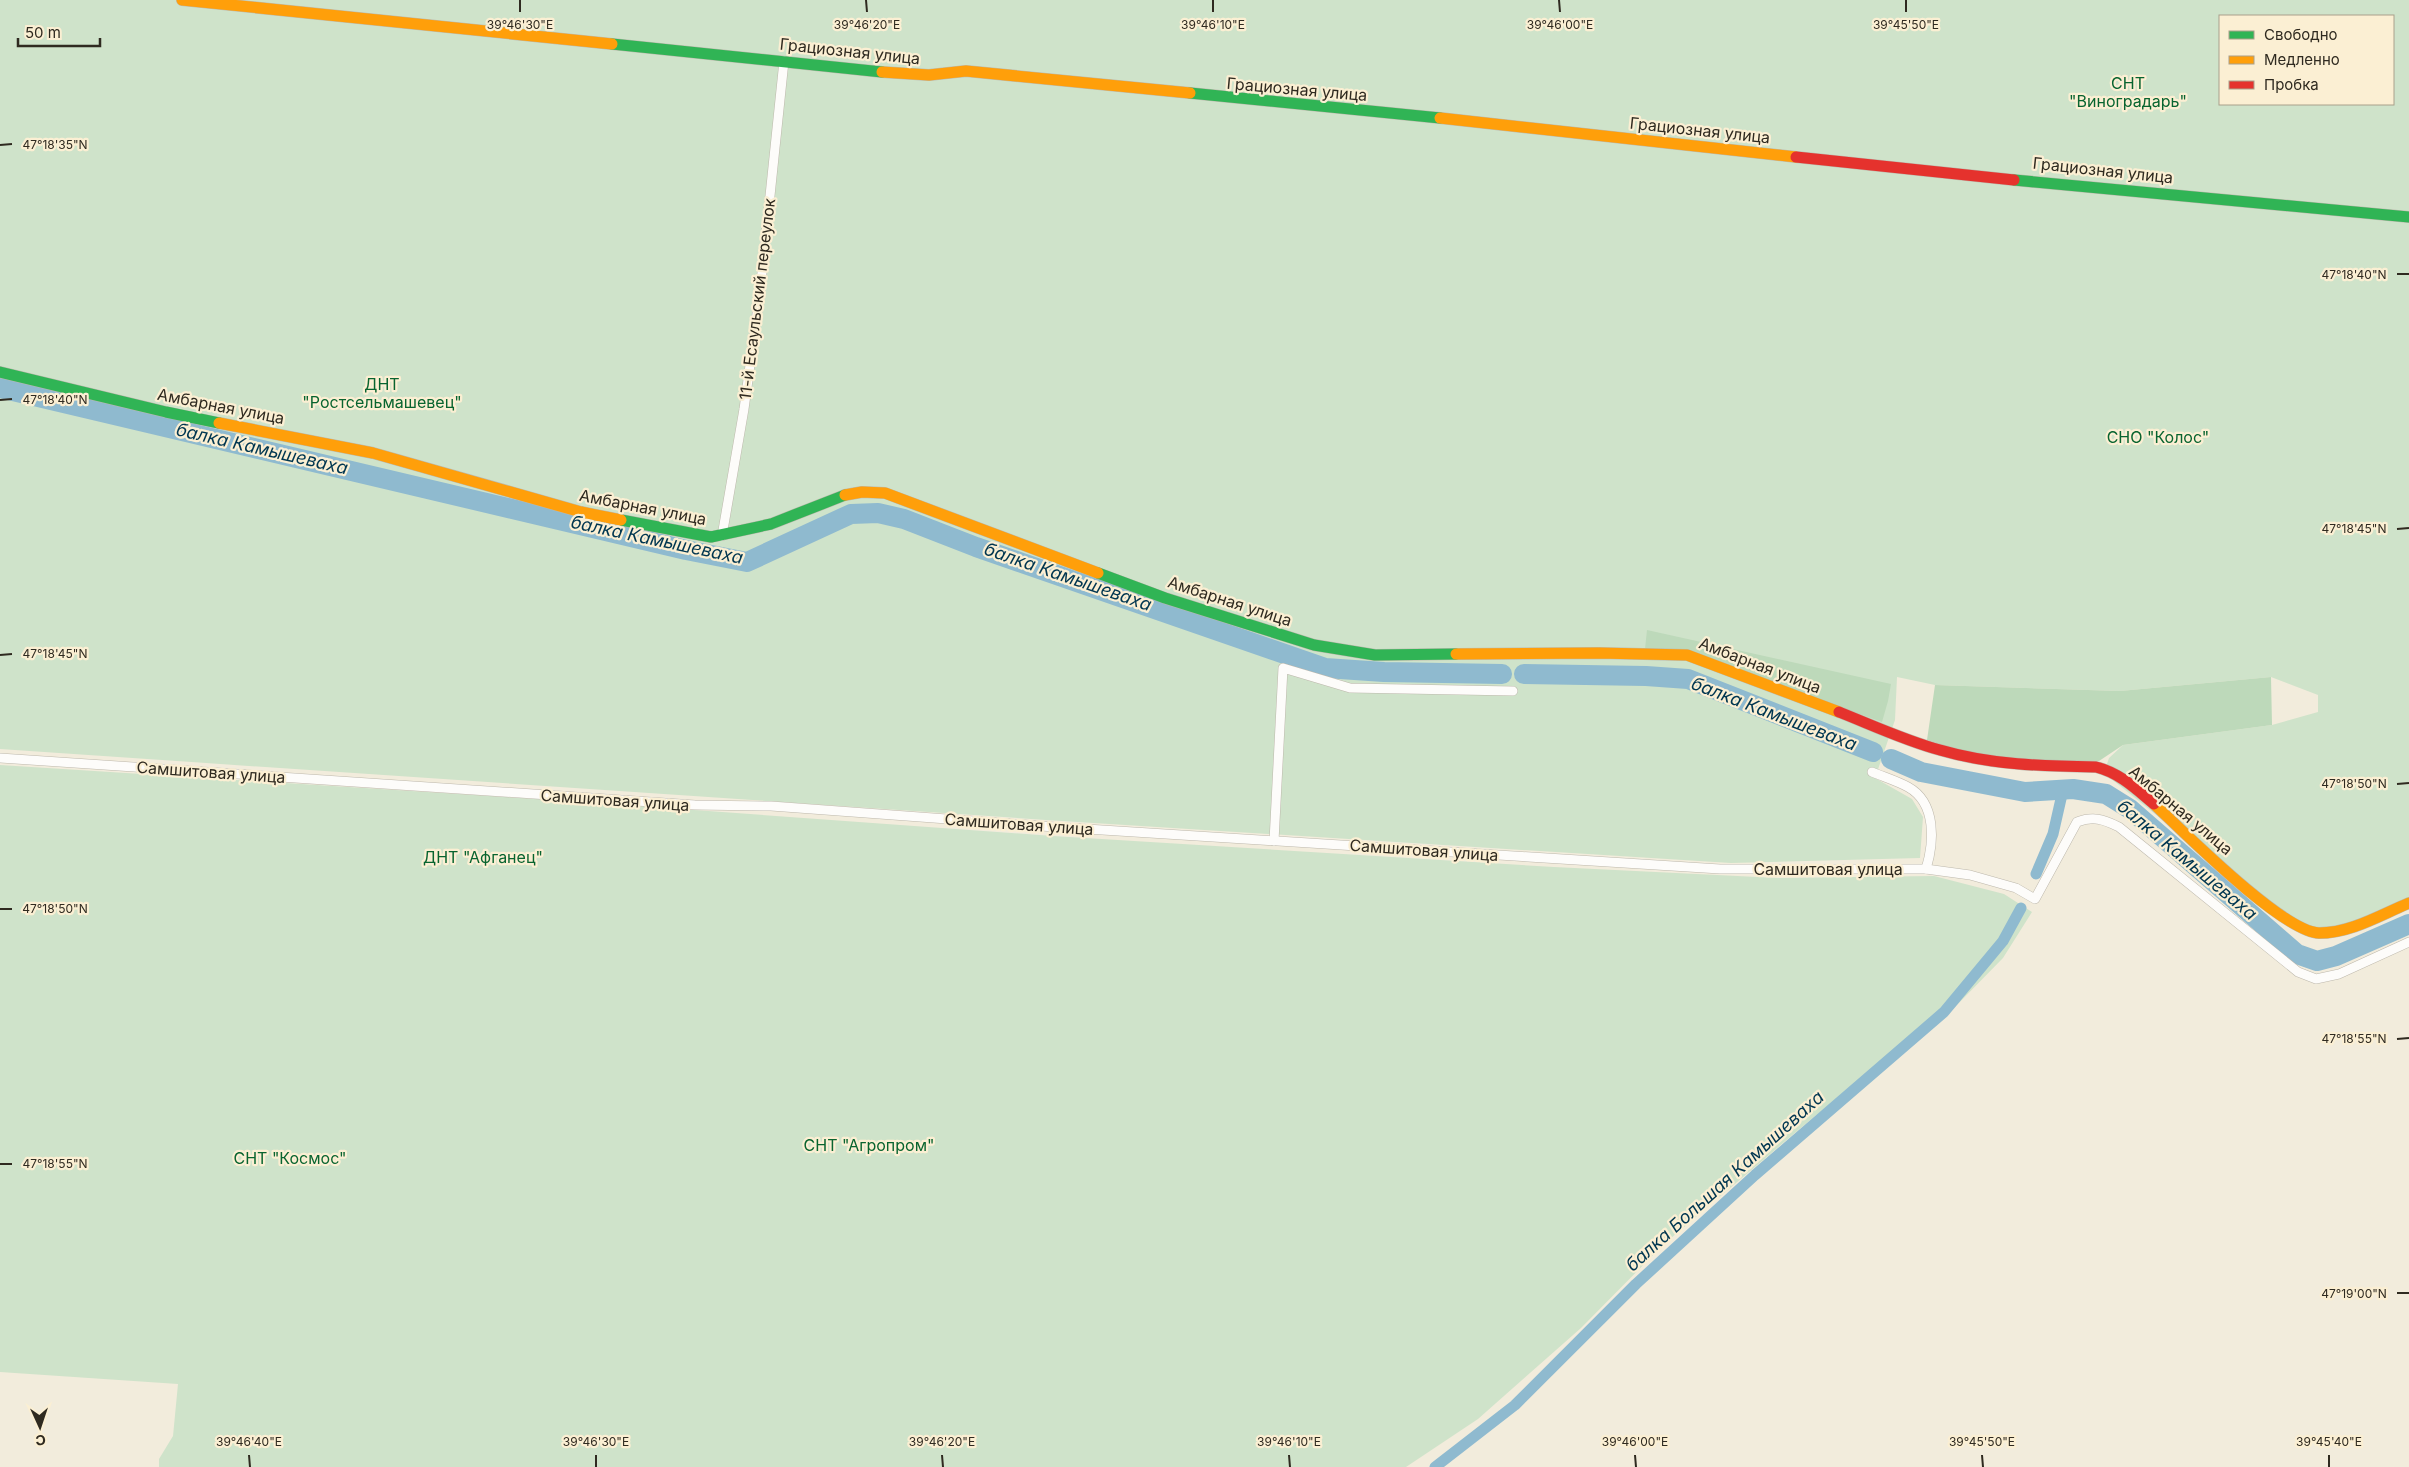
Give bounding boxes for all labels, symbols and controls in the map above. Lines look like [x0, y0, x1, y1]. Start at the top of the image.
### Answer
scale bar [18, 15, 100, 47]
legend [2219, 15, 2394, 105]
text: 39°46'30"E [487, 17, 553, 32]
text: 39°46'20"E [834, 17, 900, 32]
text: 39°46'10"E [1181, 17, 1245, 32]
text: 39°46'00"E [1527, 17, 1593, 32]
text: 39°45'50"E [1873, 17, 1939, 32]
text: 50 m [25, 23, 61, 42]
text: Свободно [2264, 25, 2338, 44]
street label: Грациозная улица [779, 34, 921, 68]
text: Медленно [2264, 50, 2340, 69]
street label: Грациозная улица [1226, 73, 1368, 105]
park label: СНТ "Виноградарь" [2069, 73, 2187, 111]
text: Пробка [2264, 75, 2319, 94]
street label: Грациозная улица [1629, 113, 1771, 147]
text: 47°18'35"N [22, 137, 88, 152]
street label: Грациозная улица [2032, 153, 2174, 187]
street label: 11-й Есаульский переулок [735, 197, 779, 401]
text: 47°18'40"N [2321, 267, 2387, 282]
park label: ДНТ "Ростсельмашевец" [302, 374, 462, 412]
street label: Амбарная улица [156, 384, 286, 428]
text: 47°18'40"N [22, 392, 88, 407]
water label: балка Камышеваха [174, 419, 350, 478]
park label: СНО "Колос" [2107, 427, 2209, 447]
street label: Амбарная улица [578, 485, 708, 529]
water label: балка Камышеваха [569, 511, 745, 568]
text: 47°18'45"N [2322, 521, 2386, 536]
water label: балка Камышеваха [982, 538, 1155, 615]
street label: Амбарная улица [1166, 572, 1294, 630]
street label: Амбарная улица [1696, 633, 1824, 697]
text: 47°18'45"N [23, 646, 87, 661]
water label: балка Камышеваха [1688, 672, 1860, 755]
street label: Самшитовая улица [136, 757, 286, 787]
street label: Амбарная улица [2125, 761, 2237, 859]
text: 47°18'50"N [2321, 776, 2387, 791]
street label: Самшитовая улица [540, 785, 690, 815]
water label: балка Камышеваха [2113, 795, 2261, 924]
street label: Самшитовая улица [944, 809, 1094, 839]
street label: Самшитовая улица [1349, 835, 1499, 865]
park label: ДНТ "Афганец" [423, 847, 543, 867]
street label: Самшитовая улица [1753, 859, 1903, 879]
text: 47°18'50"N [22, 901, 88, 916]
text: 47°18'55"N [2321, 1031, 2387, 1046]
water label: балка Большая Камышеваха [1621, 1086, 1828, 1275]
park label: СНТ "Агропром" [804, 1135, 934, 1155]
park label: СНТ "Космос" [234, 1148, 346, 1168]
text: 47°18'55"N [22, 1156, 88, 1171]
text: 47°19'00"N [2321, 1286, 2387, 1301]
north arrow [15, 1402, 65, 1452]
text: С [35, 1432, 46, 1449]
text: 39°46'40"E [216, 1434, 282, 1449]
text: 39°46'30"E [563, 1434, 629, 1449]
text: 39°46'20"E [909, 1434, 975, 1449]
text: 39°46'10"E [1257, 1434, 1321, 1449]
text: 39°46'00"E [1602, 1434, 1668, 1449]
text: 39°45'50"E [1949, 1434, 2015, 1449]
text: 39°45'40"E [2296, 1434, 2362, 1449]

